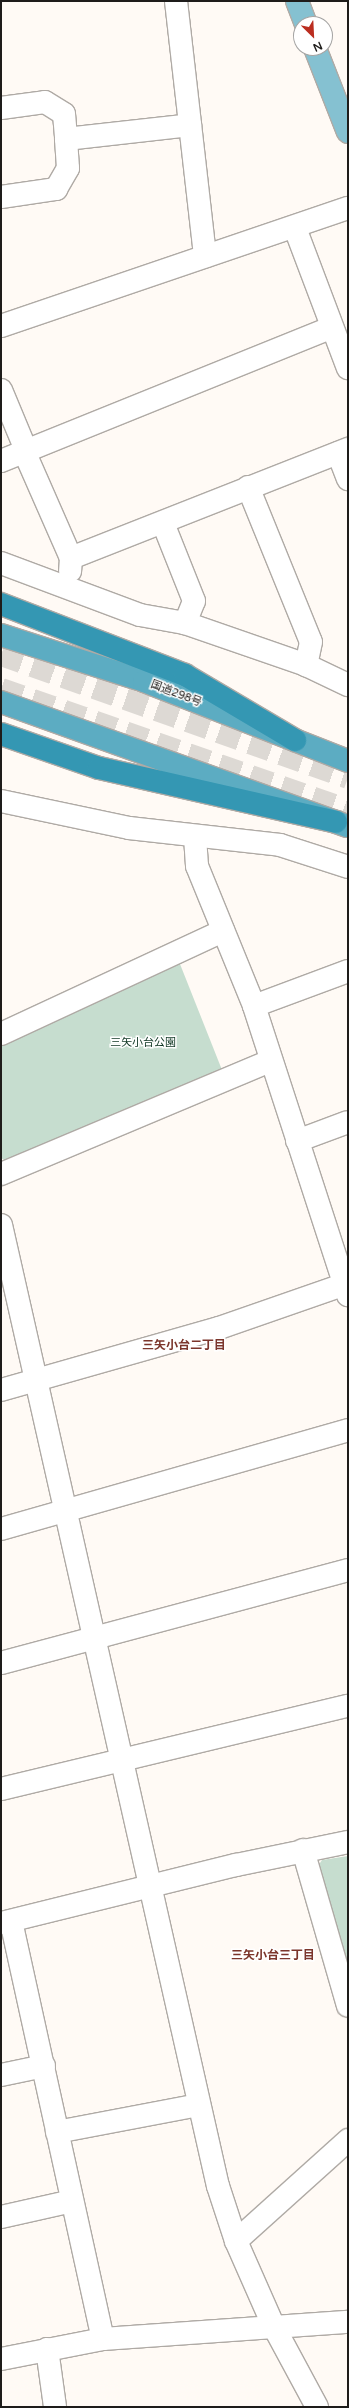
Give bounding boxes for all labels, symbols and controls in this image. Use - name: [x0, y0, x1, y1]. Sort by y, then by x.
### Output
- north arrow: [293, 16, 333, 56]
- text: N: [311, 39, 324, 54]
- street label: 国道298号: [149, 678, 203, 710]
- park label: 三矢小台公園: [110, 1036, 176, 1050]
- district label: 三矢小台二丁目: [142, 1339, 226, 1353]
- district label: 三矢小台三丁目: [231, 1949, 315, 1963]

